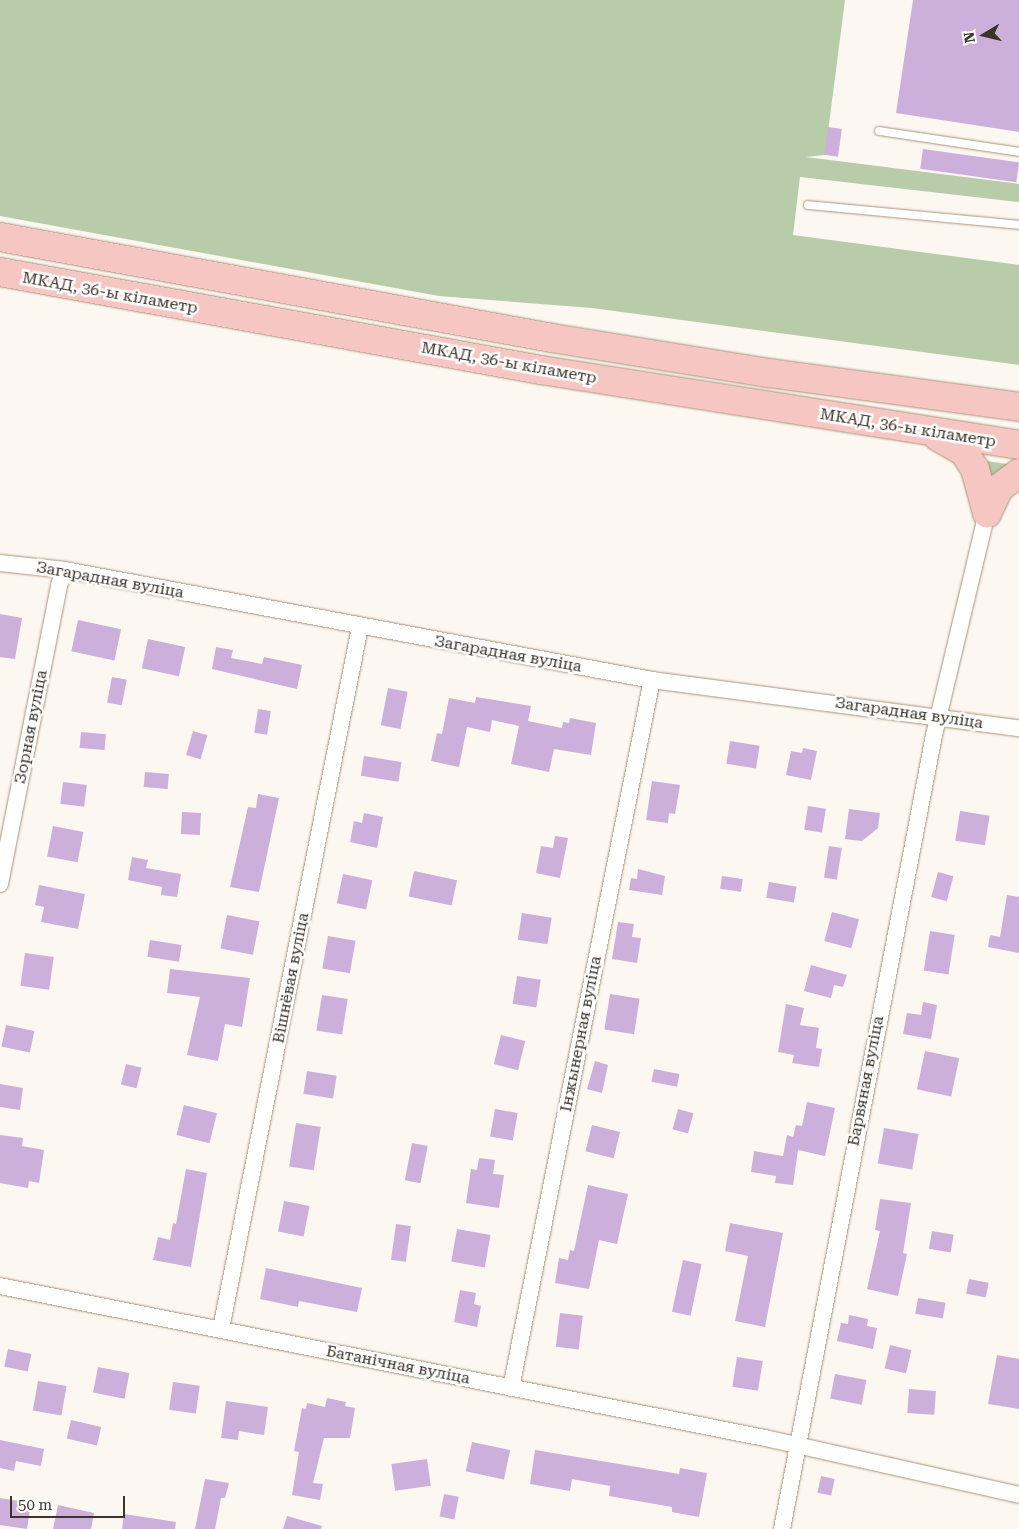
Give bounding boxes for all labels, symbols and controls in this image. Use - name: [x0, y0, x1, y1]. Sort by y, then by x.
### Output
- north arrow: [959, 10, 1009, 60]
- text: N: [960, 31, 978, 44]
- street label: МКАД, 36-ы кіламетр: [21, 268, 199, 318]
- street label: МКАД, 36-ы кіламетр: [420, 338, 598, 388]
- street label: МКАД, 36-ы кіламетр: [819, 405, 997, 451]
- street label: Загарадная вуліца: [35, 558, 185, 602]
- street label: Загарадная вуліца: [433, 632, 583, 676]
- street label: Зорная вуліца: [11, 668, 51, 786]
- street label: Загарадная вуліца: [834, 693, 984, 733]
- street label: Вішнёвая вуліца: [269, 911, 313, 1045]
- street label: Інжынерная вуліца: [556, 954, 606, 1114]
- street label: Барвяная вуліца: [844, 1014, 888, 1148]
- street label: Батанічная вуліца: [324, 1342, 472, 1388]
- scale bar: [12, 1486, 128, 1518]
- text: 50 m: [18, 1496, 52, 1514]

